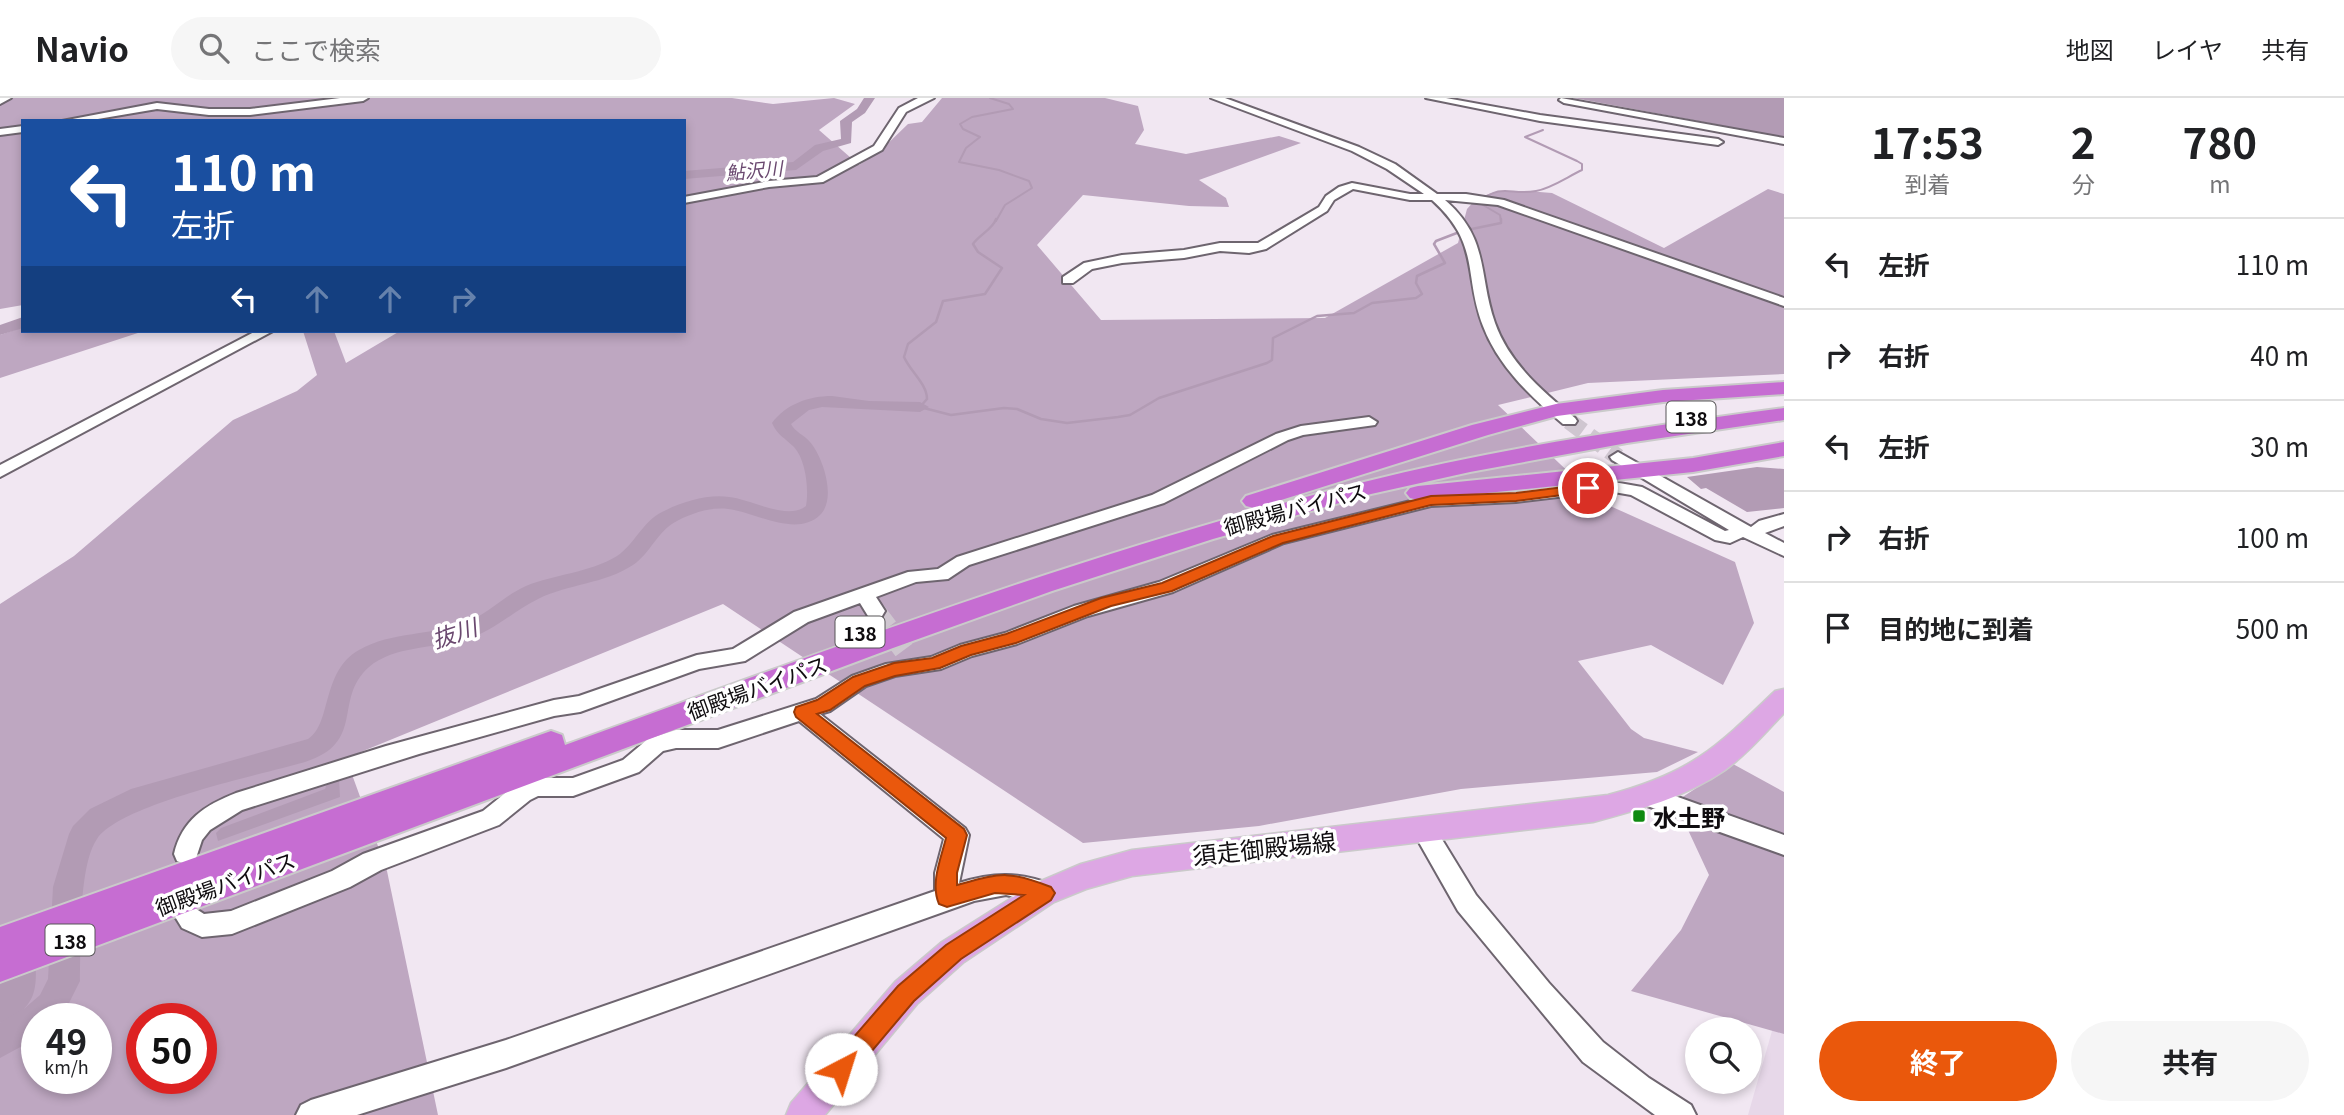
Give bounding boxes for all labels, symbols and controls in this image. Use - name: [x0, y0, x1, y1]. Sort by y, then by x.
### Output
- search box: [171, 17, 661, 80]
- text: Navio: [35, 24, 129, 72]
- icon: search: [195, 29, 233, 67]
- text: ここで検索: [251, 30, 381, 67]
- text: 地図: [2066, 31, 2114, 66]
- text: レイヤ: [2152, 31, 2223, 66]
- text: 共有: [2261, 31, 2309, 66]
- text: 17:53: [1871, 110, 1984, 171]
- text: 2: [2071, 110, 2096, 171]
- text: 780: [2183, 110, 2257, 171]
- text: 110 m: [171, 134, 316, 205]
- icon: left: [56, 147, 147, 238]
- water label: 鮎沢川: [724, 153, 786, 185]
- text: 到着: [1904, 166, 1950, 200]
- text: 分: [2072, 166, 2095, 200]
- text: m: [2209, 166, 2230, 200]
- text: 左折: [171, 200, 235, 246]
- icon: left: [1819, 245, 1857, 283]
- text: 左折: [1878, 245, 1930, 282]
- text: 110 m: [2236, 245, 2309, 282]
- icon: left: [225, 280, 263, 318]
- icon: ahead: [298, 280, 336, 318]
- icon: ahead: [371, 280, 409, 318]
- icon: right: [444, 280, 482, 318]
- icon: right: [1819, 336, 1857, 374]
- text: 右折: [1878, 336, 1930, 373]
- text: 40 m: [2250, 336, 2309, 373]
- road number: 138: [1666, 402, 1716, 432]
- icon: left: [1819, 427, 1857, 465]
- text: 左折: [1878, 427, 1930, 464]
- text: 30 m: [2250, 427, 2309, 464]
- pin: [1558, 458, 1618, 518]
- icon: arrive: [1569, 469, 1607, 507]
- street label: 御殿場バイパス: [1220, 475, 1370, 541]
- icon: right: [1819, 518, 1857, 556]
- text: 右折: [1878, 518, 1930, 555]
- text: 100 m: [2236, 518, 2309, 555]
- water label: 抜川: [427, 608, 484, 655]
- icon: arrive: [1819, 609, 1857, 647]
- text: 目的地に到着: [1878, 609, 2034, 646]
- text: 500 m: [2236, 609, 2309, 646]
- road number: 138: [836, 617, 884, 648]
- street label: 御殿場バイパス: [683, 648, 831, 726]
- place label: 水土野: [1653, 799, 1725, 834]
- marker: 水土野: [1631, 808, 1647, 824]
- street label: 須走御殿場線: [1191, 822, 1337, 872]
- street label: 御殿場バイパス: [151, 844, 299, 922]
- road number: 138: [46, 925, 94, 956]
- speed limit sign: 50: [126, 1003, 217, 1094]
- text: 49: [46, 1014, 87, 1065]
- map controls: [1685, 1017, 1762, 1094]
- button: search: [1685, 1017, 1762, 1094]
- button: 終了: [1819, 1021, 2057, 1101]
- button: 共有: [2071, 1021, 2309, 1101]
- position arrow: [804, 1032, 878, 1106]
- text: km/h: [44, 1053, 89, 1079]

